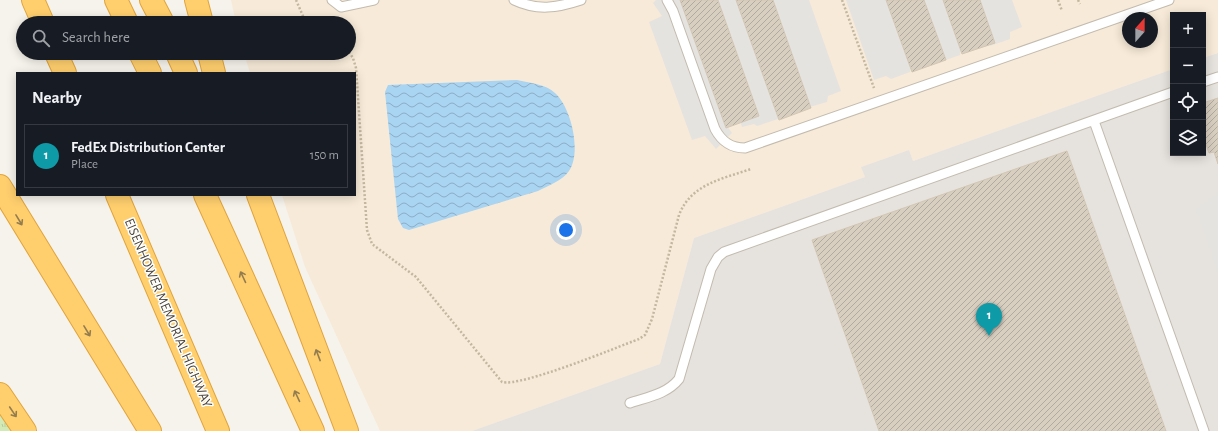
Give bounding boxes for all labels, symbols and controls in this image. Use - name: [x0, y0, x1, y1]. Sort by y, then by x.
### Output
- north arrow: [1122, 12, 1158, 48]
- map controls: [1170, 12, 1206, 156]
- button: +: [1170, 12, 1206, 48]
- search box: [16, 16, 356, 60]
- icon: search: [30, 27, 52, 49]
- text: Search here: [62, 30, 130, 45]
- button: −: [1170, 48, 1206, 84]
- button: locate: [1170, 84, 1206, 120]
- text: Nearby: [32, 89, 82, 106]
- button: layers: [1170, 120, 1206, 156]
- text: FedEx Distribution Center: [71, 140, 225, 155]
- text: 1: [44, 149, 48, 162]
- text: 150 m: [310, 149, 339, 162]
- text: Place: [71, 158, 98, 171]
- one-way arrow: [16, 214, 24, 226]
- street label: EISENHOWER MEMORIAL HIGHWAY: [122, 216, 215, 410]
- your location: [556, 220, 576, 240]
- one-way arrow: [239, 272, 246, 284]
- pin: 1: [976, 303, 1002, 336]
- one-way arrow: [84, 325, 92, 337]
- one-way arrow: [313, 350, 321, 362]
- one-way arrow: [293, 390, 300, 402]
- one-way arrow: [8, 407, 17, 418]

